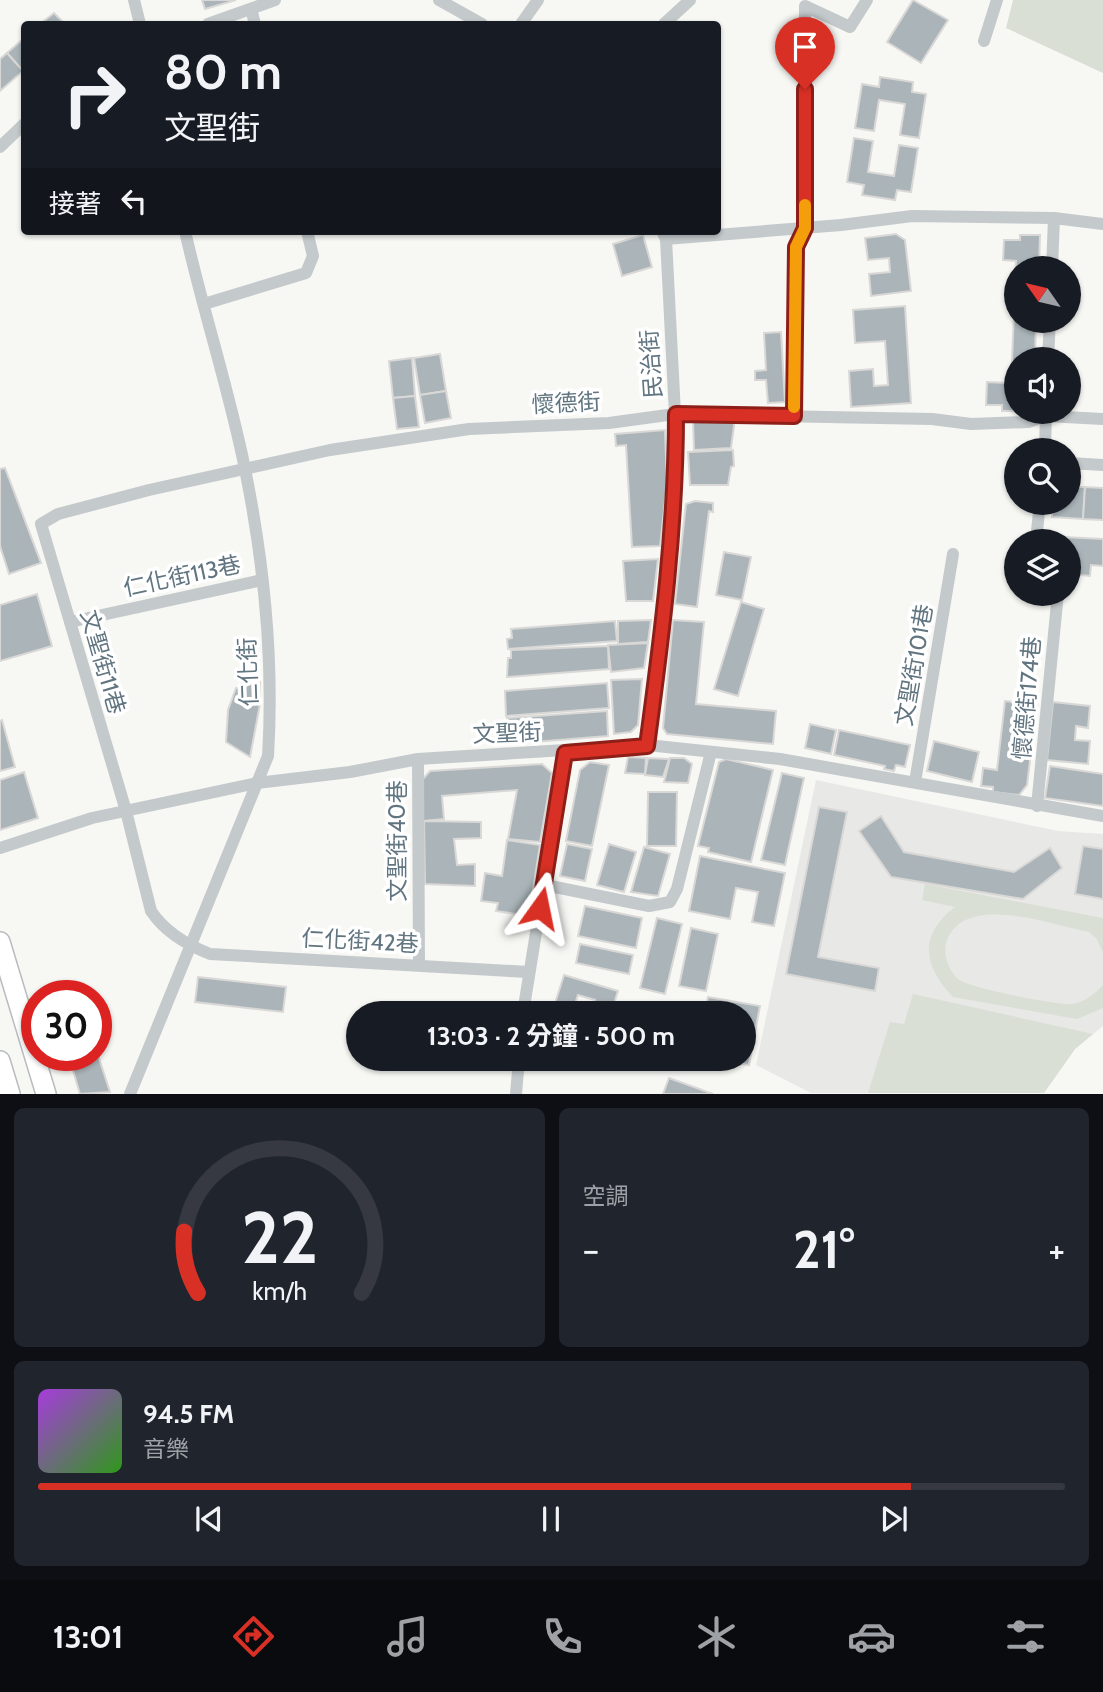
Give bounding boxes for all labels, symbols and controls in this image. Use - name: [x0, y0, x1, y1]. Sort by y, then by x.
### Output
- pin: [775, 17, 835, 89]
- icon: arrive: [786, 28, 824, 66]
- text: 80 m: [164, 42, 282, 101]
- icon: right: [49, 49, 140, 140]
- text: 文聖街: [164, 108, 260, 147]
- icon: left: [115, 182, 153, 220]
- text: 接著: [49, 188, 101, 220]
- north arrow: [1004, 256, 1082, 332]
- map controls: [1004, 256, 1081, 606]
- street label: 民治街: [635, 329, 667, 399]
- button: sound: [1004, 347, 1081, 424]
- street label: 懷德街: [531, 387, 601, 419]
- button: search: [1004, 438, 1081, 515]
- button: layers: [1004, 529, 1081, 606]
- street label: 仁化街113巷: [121, 550, 243, 602]
- street label: 文聖街101巷: [890, 602, 938, 728]
- street label: 文聖街11巷: [75, 607, 131, 717]
- street label: 懷德街174巷: [1008, 635, 1046, 761]
- street label: 仁化街: [233, 637, 263, 707]
- street label: 文聖街: [472, 718, 542, 748]
- street label: 文聖街40巷: [383, 780, 411, 902]
- position arrow: [503, 871, 577, 945]
- street label: 仁化街42巷: [301, 924, 419, 958]
- speed limit sign: 30: [21, 980, 112, 1071]
- text: 13:03 · 2 分鐘 · 500 m: [427, 1020, 675, 1052]
- text: 空調: [583, 1182, 629, 1210]
- text: 22: [241, 1194, 318, 1282]
- text: 21°: [793, 1218, 855, 1281]
- text: −: [583, 1226, 599, 1273]
- text: +: [1048, 1226, 1065, 1273]
- text: km/h: [252, 1276, 307, 1306]
- text: 94.5 FM: [143, 1398, 234, 1430]
- text: 音樂: [143, 1435, 189, 1463]
- icon: previous: [190, 1500, 228, 1538]
- icon: pause: [532, 1500, 570, 1538]
- icon: next: [875, 1500, 913, 1538]
- icon: directions: [229, 1612, 278, 1661]
- icon: music: [383, 1612, 432, 1661]
- icon: phone: [538, 1612, 587, 1661]
- icon: climate: [692, 1612, 741, 1661]
- icon: car: [847, 1612, 896, 1661]
- icon: filters: [1001, 1612, 1050, 1661]
- text: 13:01: [53, 1617, 123, 1656]

